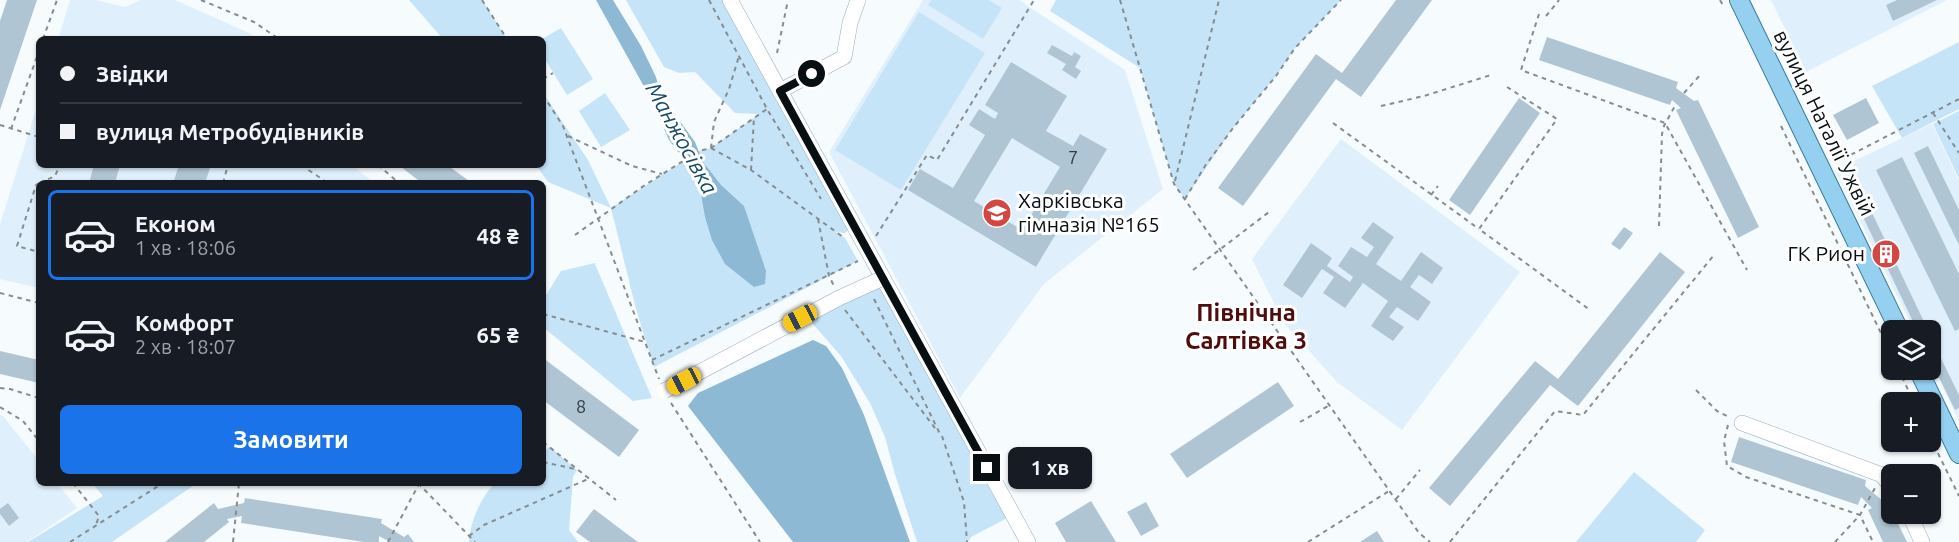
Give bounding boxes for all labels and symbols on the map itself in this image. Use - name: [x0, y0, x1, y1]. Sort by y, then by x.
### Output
- street label: вулиця Наталії Ужвій: [1769, 26, 1880, 219]
- route start: [798, 60, 825, 87]
- water label: Манжосівка: [642, 78, 723, 198]
- house number: 7: [1068, 147, 1078, 167]
- place label: Харківська гімназія №165: [1018, 188, 1160, 236]
- school or university icon: Харківська гімназія №165: [981, 197, 1013, 229]
- building icon: ГК Рион: [1870, 238, 1902, 270]
- place label: ГК Рион: [1787, 241, 1865, 265]
- district label: Північна Салтівка 3: [1185, 299, 1307, 354]
- car: [780, 302, 820, 334]
- car: [664, 365, 704, 397]
- house number: 8: [576, 396, 586, 416]
- callout: 1 хв: [1008, 447, 1092, 489]
- route end: [973, 454, 1000, 481]

